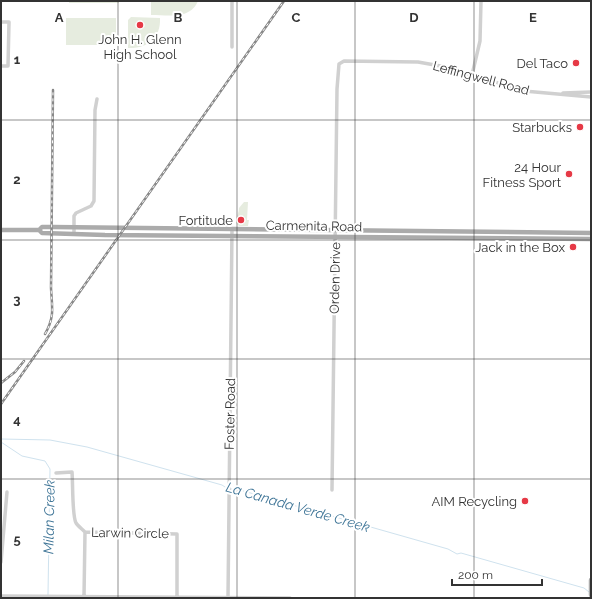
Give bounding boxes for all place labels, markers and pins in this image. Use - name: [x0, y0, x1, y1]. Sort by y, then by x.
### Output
- marker: John H. Glenn High School: [135, 20, 145, 30]
- place label: John H. Glenn High School: [98, 32, 182, 62]
- place label: Del Taco: [517, 56, 568, 71]
- marker: Del Taco: [571, 58, 581, 68]
- place label: Starbucks: [512, 120, 572, 135]
- marker: Starbucks: [575, 122, 585, 132]
- place label: 24 Hour Fitness Sport: [483, 160, 562, 190]
- marker: 24 Hour Fitness Sport: [564, 169, 574, 179]
- place label: Fortitude: [178, 213, 233, 228]
- marker: Fortitude: [236, 215, 246, 225]
- place label: Jack in the Box: [475, 240, 565, 255]
- marker: Jack in the Box: [568, 242, 578, 252]
- place label: AIM Recycling: [431, 494, 517, 509]
- marker: AIM Recycling: [520, 496, 530, 506]

